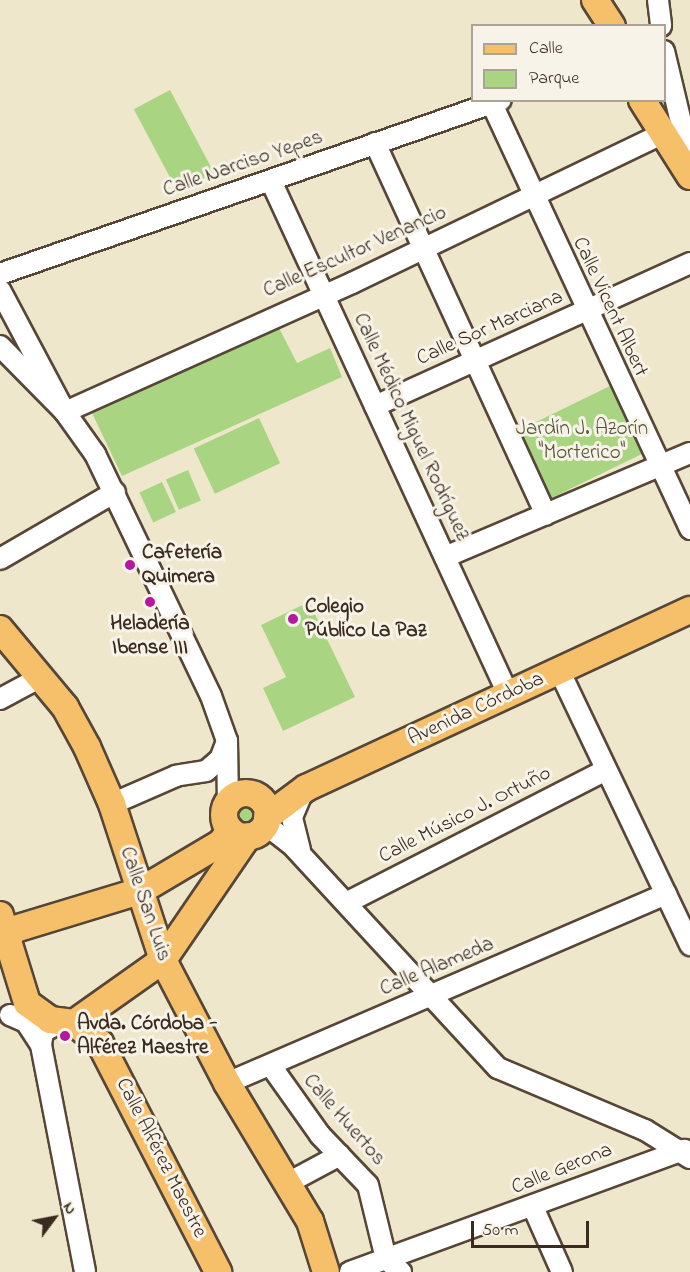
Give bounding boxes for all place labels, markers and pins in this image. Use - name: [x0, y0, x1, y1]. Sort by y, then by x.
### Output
- place label: Cafetería Quimera: [142, 540, 222, 590]
- marker: Cafetería Quimera: [123, 558, 137, 572]
- place label: Colegio Público La Paz: [305, 594, 427, 644]
- marker: Heladería Ibense III: [143, 595, 157, 609]
- place label: Heladería Ibense III: [110, 611, 190, 661]
- marker: Colegio Público La Paz: [286, 612, 300, 626]
- place label: Avda. Córdoba - Alférez Maestre: [77, 1011, 217, 1061]
- marker: Avda. Córdoba - Alférez Maestre: [58, 1029, 72, 1043]

